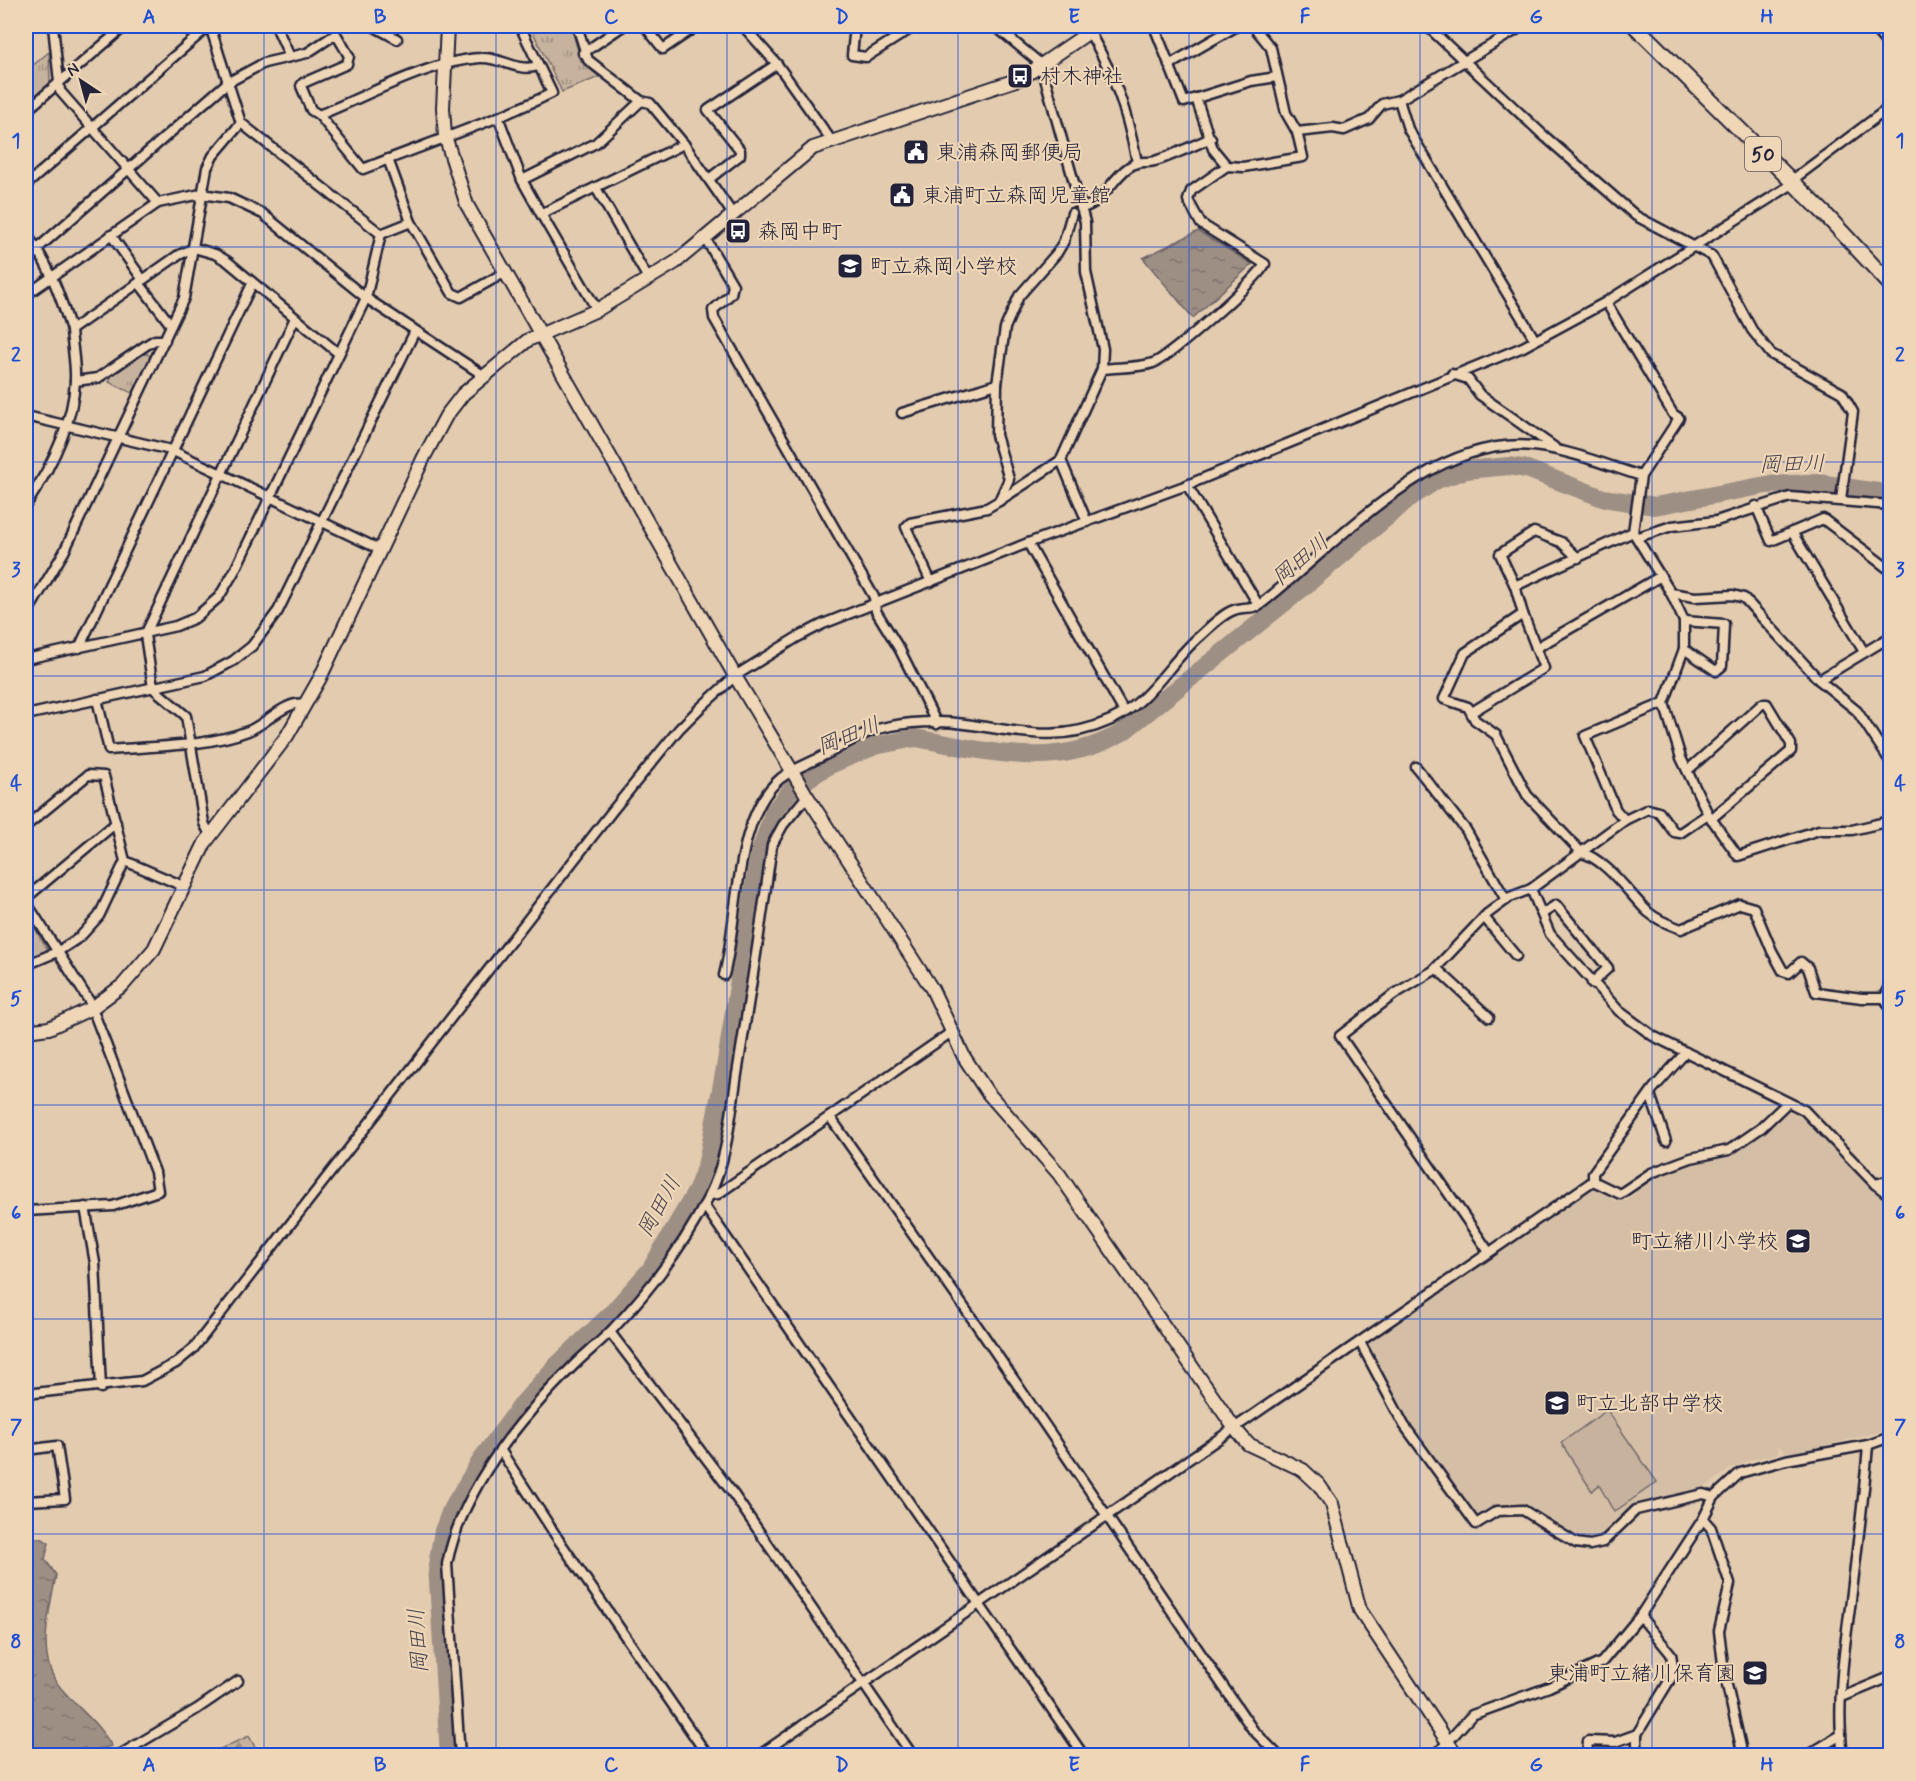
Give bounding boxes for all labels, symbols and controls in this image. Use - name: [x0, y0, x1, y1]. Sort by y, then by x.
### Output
- text: A: [142, 4, 156, 31]
- text: B: [374, 4, 387, 31]
- text: C: [604, 4, 619, 31]
- text: D: [835, 4, 849, 31]
- text: E: [1068, 4, 1080, 31]
- text: F: [1300, 4, 1311, 31]
- text: G: [1529, 4, 1543, 31]
- text: H: [1760, 4, 1774, 31]
- north arrow: [51, 51, 111, 111]
- text: N: [63, 58, 84, 82]
- bus stop icon: 村木神社: [1005, 61, 1035, 91]
- place label: 村木神社: [1040, 63, 1124, 91]
- text: 1: [12, 128, 20, 155]
- text: 1: [1896, 128, 1904, 155]
- public building icon: 東浦森岡郵便局: [901, 137, 931, 167]
- road number: 50: [1745, 137, 1781, 171]
- place label: 東浦森岡郵便局: [936, 139, 1083, 167]
- public building icon: 東浦町立森岡児童館: [887, 180, 917, 210]
- place label: 東浦町立森岡児童館: [922, 182, 1111, 210]
- bus stop icon: 森岡中町: [723, 216, 753, 246]
- place label: 森岡中町: [758, 218, 842, 246]
- school or university icon: 町立森岡小学校: [835, 251, 865, 281]
- place label: 町立森岡小学校: [870, 253, 1017, 281]
- text: 2: [11, 342, 21, 369]
- text: 2: [1895, 342, 1905, 369]
- water label: 岡田川: [1759, 450, 1825, 480]
- water label: 岡田川: [1267, 529, 1336, 592]
- text: 3: [11, 557, 21, 584]
- text: 3: [1895, 557, 1905, 584]
- water label: 岡田川: [813, 712, 885, 762]
- text: 4: [10, 771, 22, 798]
- text: 4: [1894, 771, 1906, 798]
- text: 5: [10, 986, 22, 1013]
- text: 5: [1894, 986, 1906, 1013]
- water label: 岡田川: [632, 1171, 688, 1243]
- text: 6: [11, 1200, 21, 1227]
- text: 6: [1895, 1200, 1905, 1227]
- school or university icon: 町立緒川小学校: [1783, 1226, 1813, 1256]
- place label: 町立緒川小学校: [1631, 1228, 1778, 1256]
- school or university icon: 町立北部中学校: [1542, 1388, 1572, 1418]
- place label: 町立北部中学校: [1576, 1390, 1723, 1418]
- text: 7: [10, 1414, 22, 1441]
- text: 7: [1894, 1414, 1906, 1441]
- water label: 岡田川: [403, 1607, 435, 1675]
- text: 8: [10, 1629, 22, 1656]
- text: 8: [1894, 1629, 1906, 1656]
- school or university icon: 東浦町立緒川保育園: [1740, 1658, 1770, 1688]
- place label: 東浦町立緒川保育園: [1547, 1660, 1736, 1688]
- text: A: [142, 1752, 156, 1779]
- text: B: [374, 1752, 387, 1779]
- text: C: [604, 1752, 619, 1779]
- text: D: [835, 1752, 849, 1779]
- text: E: [1068, 1752, 1080, 1779]
- text: F: [1300, 1752, 1311, 1779]
- text: G: [1529, 1752, 1543, 1779]
- text: H: [1760, 1752, 1774, 1779]

